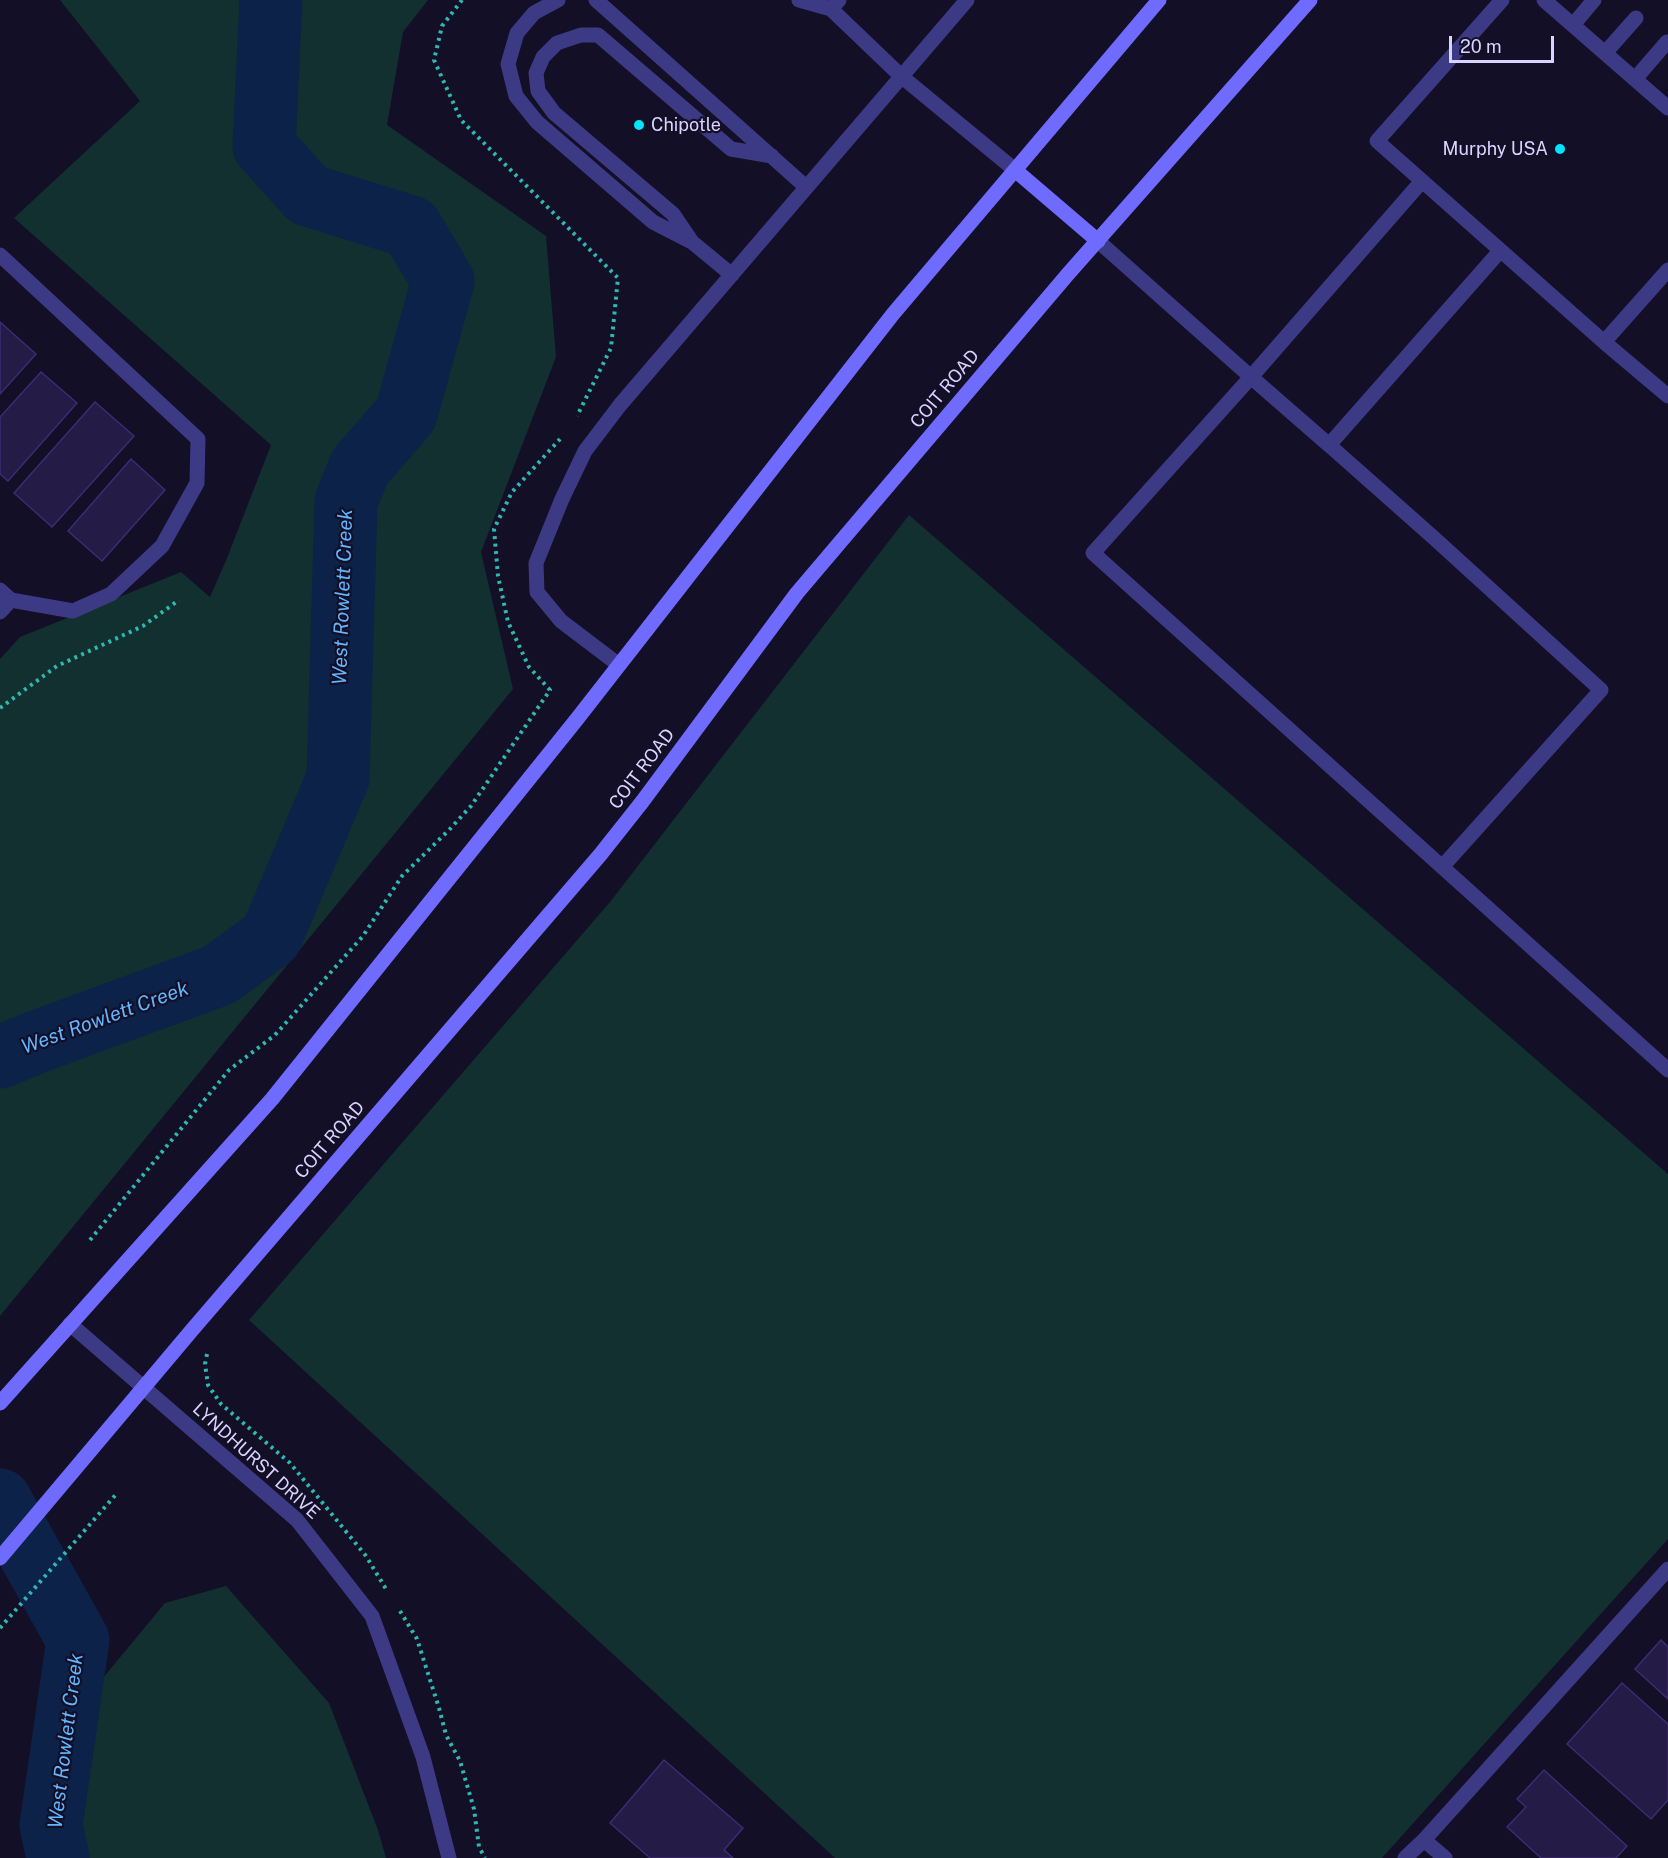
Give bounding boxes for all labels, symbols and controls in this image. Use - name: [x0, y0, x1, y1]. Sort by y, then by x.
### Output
- scale bar: [1452, 24, 1557, 62]
- text: 20 m: [1460, 36, 1502, 57]
- place label: Chipotle: [651, 114, 721, 136]
- marker: Chipotle: [632, 118, 646, 132]
- place label: Murphy USA: [1443, 138, 1548, 160]
- marker: Murphy USA: [1553, 142, 1567, 156]
- street label: COIT ROAD: [906, 345, 984, 433]
- water label: West Rowlett Creek: [328, 508, 358, 686]
- street label: COIT ROAD: [605, 724, 679, 814]
- water label: West Rowlett Creek: [18, 977, 192, 1059]
- street label: COIT ROAD: [290, 1097, 370, 1183]
- street label: LYNDHURST DRIVE: [188, 1398, 324, 1524]
- water label: West Rowlett Creek: [43, 1652, 89, 1830]

